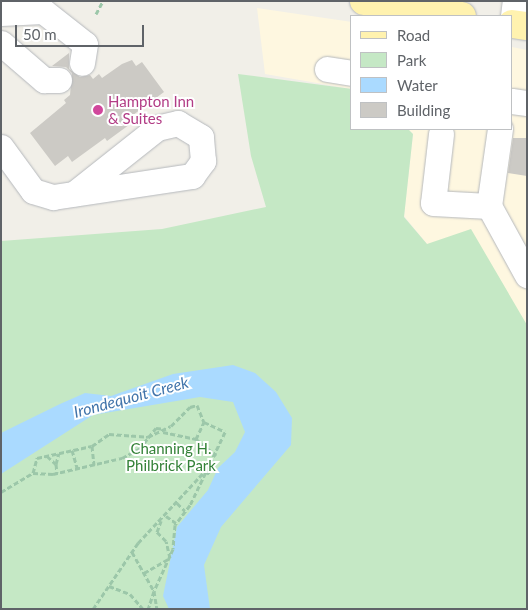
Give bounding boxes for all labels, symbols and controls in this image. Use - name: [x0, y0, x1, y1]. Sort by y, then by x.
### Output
- scale bar: [18, 15, 146, 47]
- legend: [350, 15, 513, 130]
- text: 50 m: [23, 25, 57, 43]
- text: Road: [397, 26, 430, 44]
- text: Park: [397, 51, 426, 69]
- text: Water: [397, 76, 438, 94]
- place label: Hampton Inn & Suites: [108, 92, 194, 127]
- text: Building: [397, 101, 450, 119]
- marker: Hampton Inn & Suites: [92, 104, 104, 116]
- water label: Irondequoit Creek: [71, 372, 191, 422]
- park label: Channing H. Philbrick Park: [126, 439, 216, 474]

